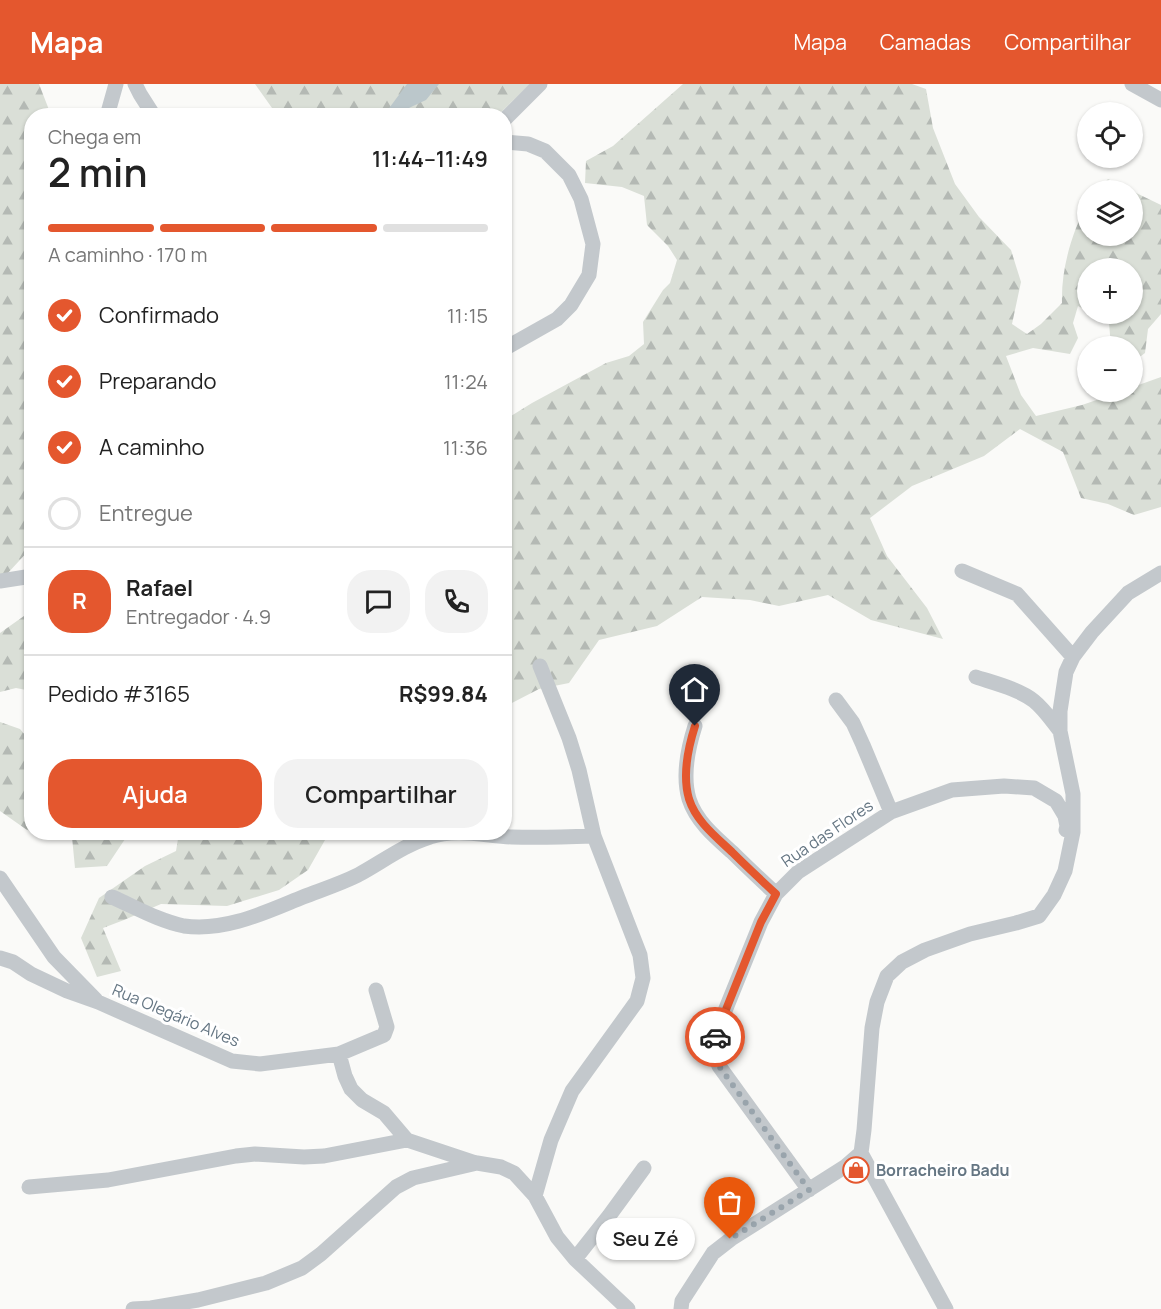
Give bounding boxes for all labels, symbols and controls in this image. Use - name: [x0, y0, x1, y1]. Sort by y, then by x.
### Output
- text: Mapa: [30, 23, 103, 61]
- text: Mapa: [793, 28, 847, 56]
- text: Camadas: [880, 28, 971, 56]
- text: Compartilhar: [1004, 28, 1131, 56]
- map controls: [1077, 102, 1143, 402]
- button: locate: [1077, 102, 1143, 168]
- text: Chega em: [48, 123, 141, 150]
- text: 11:44–11:49: [372, 144, 488, 174]
- text: 2 min: [48, 145, 147, 199]
- button: layers: [1077, 180, 1143, 246]
- text: A caminho · 170 m: [48, 241, 208, 268]
- button: +: [1077, 258, 1143, 324]
- icon: check: [48, 299, 81, 332]
- text: Confirmado: [99, 300, 219, 330]
- text: 11:15: [447, 302, 488, 329]
- button: −: [1077, 336, 1143, 402]
- icon: check: [48, 365, 81, 398]
- text: Preparando: [99, 366, 217, 396]
- text: 11:24: [444, 368, 488, 395]
- icon: check: [48, 431, 81, 464]
- text: A caminho: [99, 432, 205, 462]
- text: 11:36: [443, 434, 488, 461]
- text: Entregue: [99, 498, 193, 528]
- button: chat: [347, 570, 410, 633]
- button: phone: [425, 570, 488, 633]
- text: Rafael: [126, 573, 193, 603]
- text: R: [72, 586, 87, 616]
- text: Entregador · 4.9: [126, 603, 271, 630]
- pin: [669, 664, 720, 726]
- icon: home: [678, 673, 711, 706]
- text: Pedido #3165: [48, 679, 190, 709]
- text: R$99.84: [399, 679, 488, 709]
- button: Ajuda: [48, 759, 262, 828]
- button: Compartilhar: [274, 759, 488, 828]
- street label: Rua das Flores: [777, 794, 877, 872]
- street label: Rua Olegário Alves: [109, 978, 243, 1052]
- courier: [685, 1007, 745, 1067]
- icon: car: [699, 1021, 732, 1054]
- shop icon: Borracheiro Badu: [841, 1155, 871, 1185]
- place label: Borracheiro Badu: [876, 1159, 1010, 1181]
- pin: [704, 1177, 755, 1239]
- icon: bag: [713, 1186, 746, 1219]
- callout: Seu Zé: [595, 1218, 694, 1260]
- text: Seu Zé: [613, 1225, 678, 1252]

